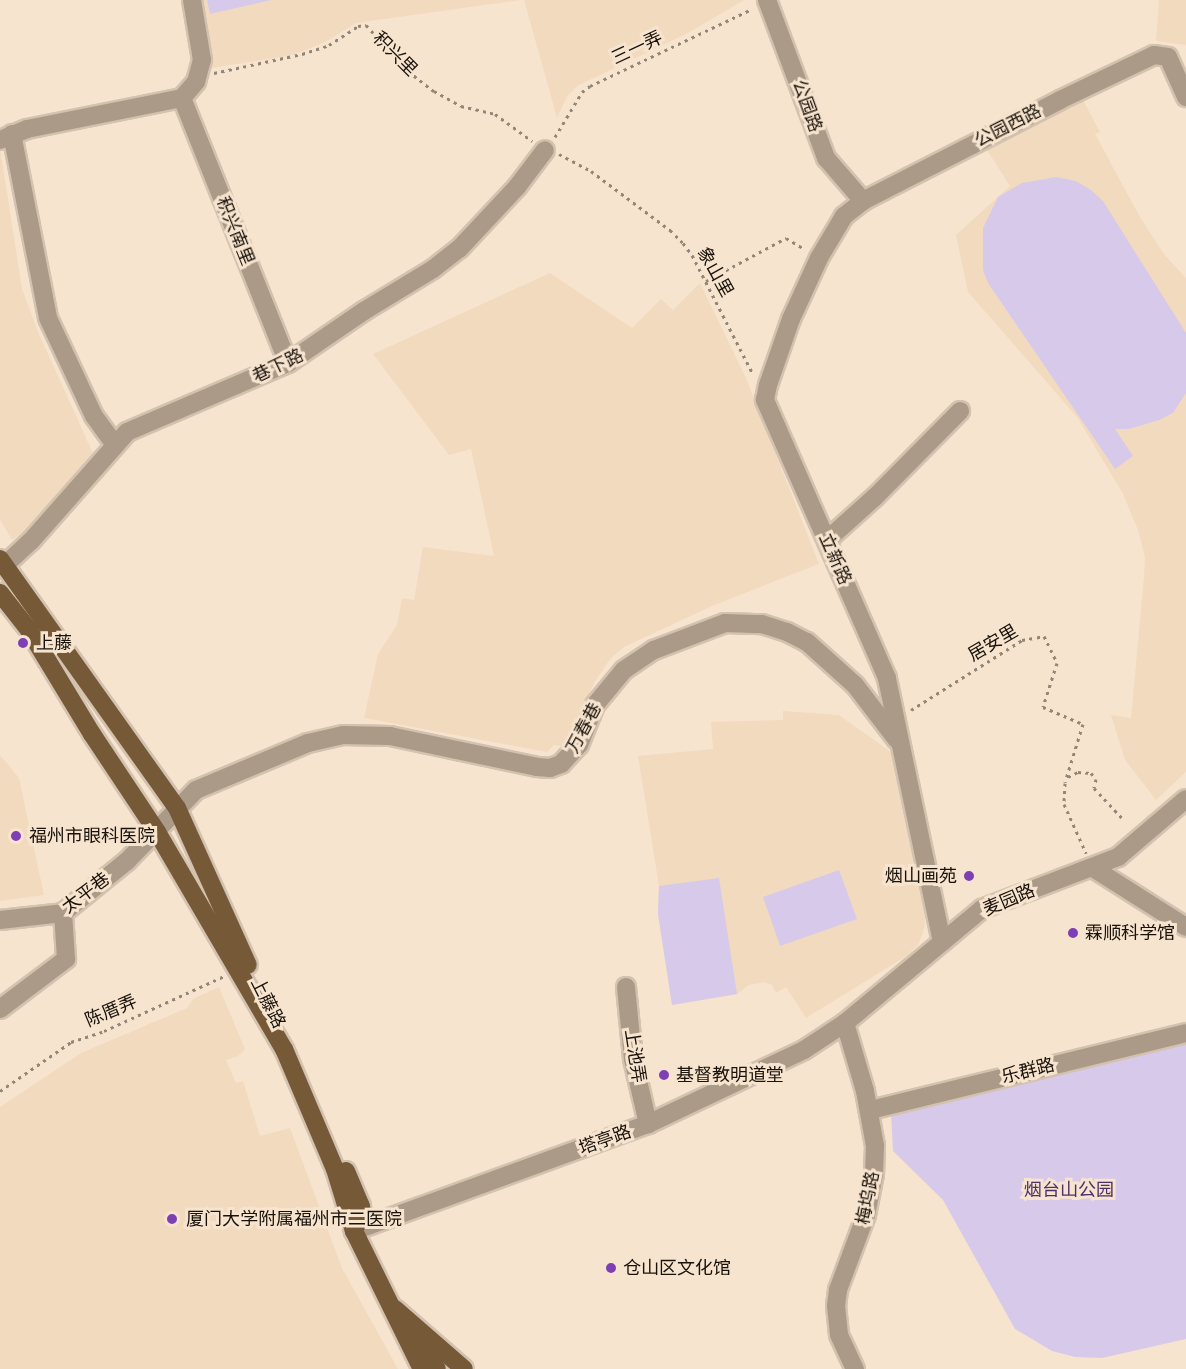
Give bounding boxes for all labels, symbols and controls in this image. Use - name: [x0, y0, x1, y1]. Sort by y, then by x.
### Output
- street label: 积兴里: [368, 27, 422, 81]
- street label: 三一弄: [608, 27, 666, 69]
- street label: 公园路: [788, 77, 826, 135]
- street label: 公园西路: [971, 100, 1045, 152]
- street label: 积兴南里: [212, 194, 258, 268]
- street label: 象山里: [692, 243, 738, 301]
- street label: 巷下路: [249, 344, 307, 388]
- street label: 立新路: [814, 530, 856, 588]
- street label: 居安里: [964, 620, 1022, 666]
- place label: 上藤: [36, 632, 72, 654]
- marker: 上藤: [14, 634, 32, 652]
- street label: 万春巷: [562, 699, 606, 757]
- place label: 福州市眼科医院: [29, 825, 155, 847]
- marker: 福州市眼科医院: [7, 827, 25, 845]
- place label: 烟山画苑: [885, 865, 957, 887]
- street label: 太平巷: [58, 868, 114, 918]
- marker: 烟山画苑: [962, 869, 976, 883]
- street label: 麦园路: [980, 880, 1038, 920]
- place label: 霖顺科学馆: [1085, 922, 1175, 944]
- marker: 霖顺科学馆: [1066, 926, 1080, 940]
- street label: 上藤路: [246, 974, 290, 1032]
- street label: 陈厝弄: [82, 991, 140, 1031]
- street label: 上池弄: [620, 1028, 650, 1084]
- street label: 乐群路: [999, 1054, 1057, 1088]
- place label: 基督教明道堂: [676, 1064, 784, 1086]
- marker: 基督教明道堂: [657, 1068, 671, 1082]
- street label: 塔亭路: [576, 1121, 634, 1159]
- street label: 梅坞路: [852, 1169, 884, 1227]
- park label: 烟台山公园: [1024, 1179, 1114, 1201]
- place label: 厦门大学附属福州市二医院: [186, 1208, 402, 1230]
- marker: 厦门大学附属福州市二医院: [163, 1210, 181, 1228]
- place label: 仓山区文化馆: [623, 1257, 731, 1279]
- marker: 仓山区文化馆: [604, 1261, 618, 1275]

